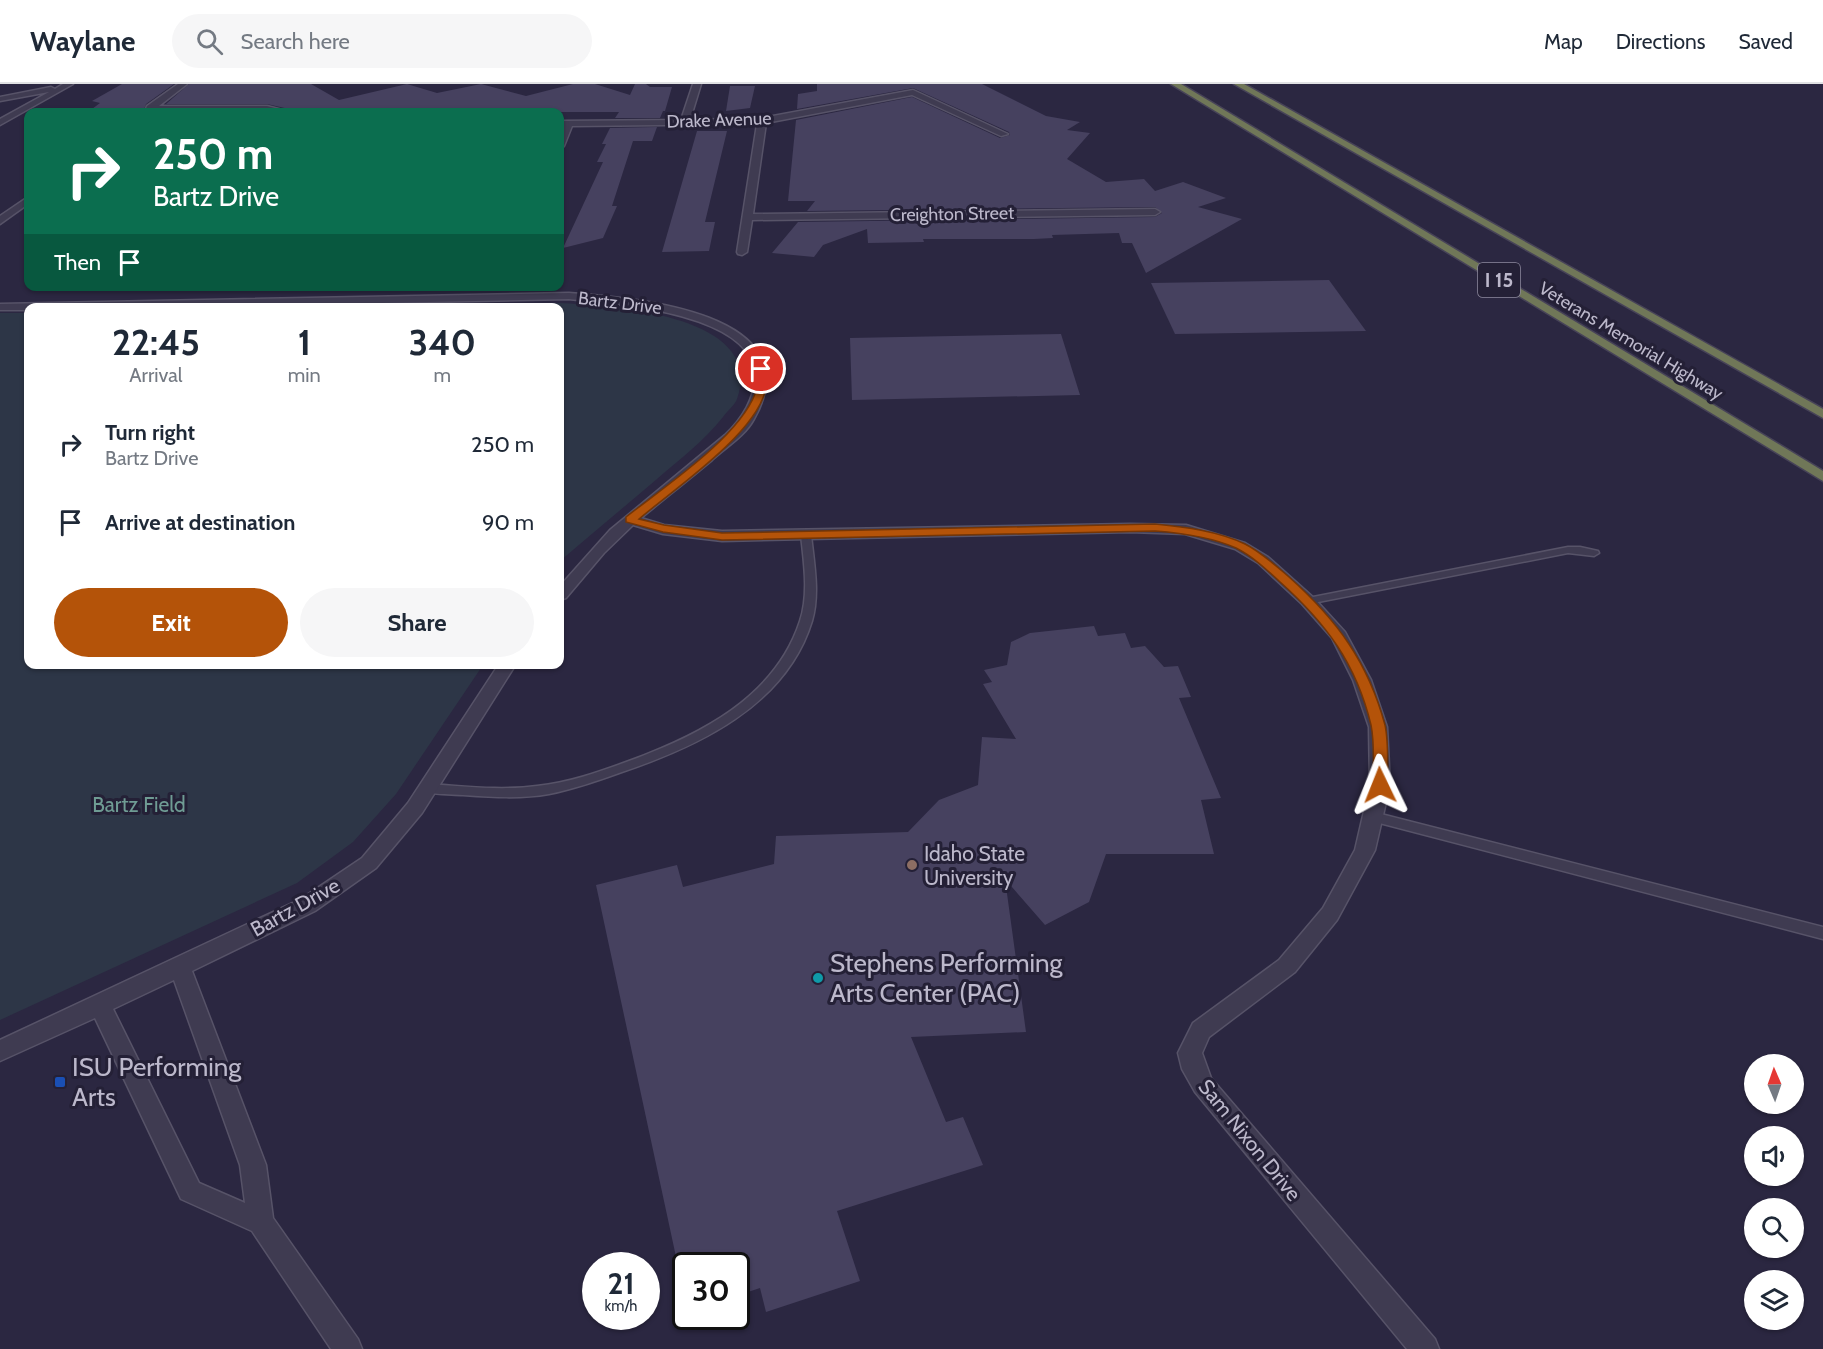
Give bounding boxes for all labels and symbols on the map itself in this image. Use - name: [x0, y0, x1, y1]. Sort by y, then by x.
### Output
- street label: Drake Avenue: [666, 107, 772, 133]
- street label: Creighton Street: [890, 202, 1014, 226]
- road number: I 15: [1478, 263, 1520, 297]
- street label: Veterans Memorial Highway: [1535, 277, 1727, 405]
- street label: Bartz Drive: [577, 287, 663, 319]
- pin: [735, 343, 786, 394]
- position arrow: [1348, 753, 1412, 817]
- park label: Bartz Field: [92, 792, 186, 817]
- place label: Idaho State University: [924, 841, 1025, 890]
- marker: Idaho State University: [905, 858, 919, 872]
- street label: Bartz Drive: [246, 872, 344, 942]
- place label: Stephens Performing Arts Center (PAC): [830, 947, 1064, 1009]
- marker: Stephens Performing Arts Center (PAC): [811, 971, 825, 985]
- place label: ISU Performing Arts: [72, 1051, 242, 1113]
- north arrow: [1744, 1054, 1804, 1114]
- street label: Sam Nixon Drive: [1193, 1074, 1307, 1206]
- marker: ISU Performing Arts: [53, 1075, 67, 1089]
- speed limit sign: 30: [672, 1252, 750, 1330]

